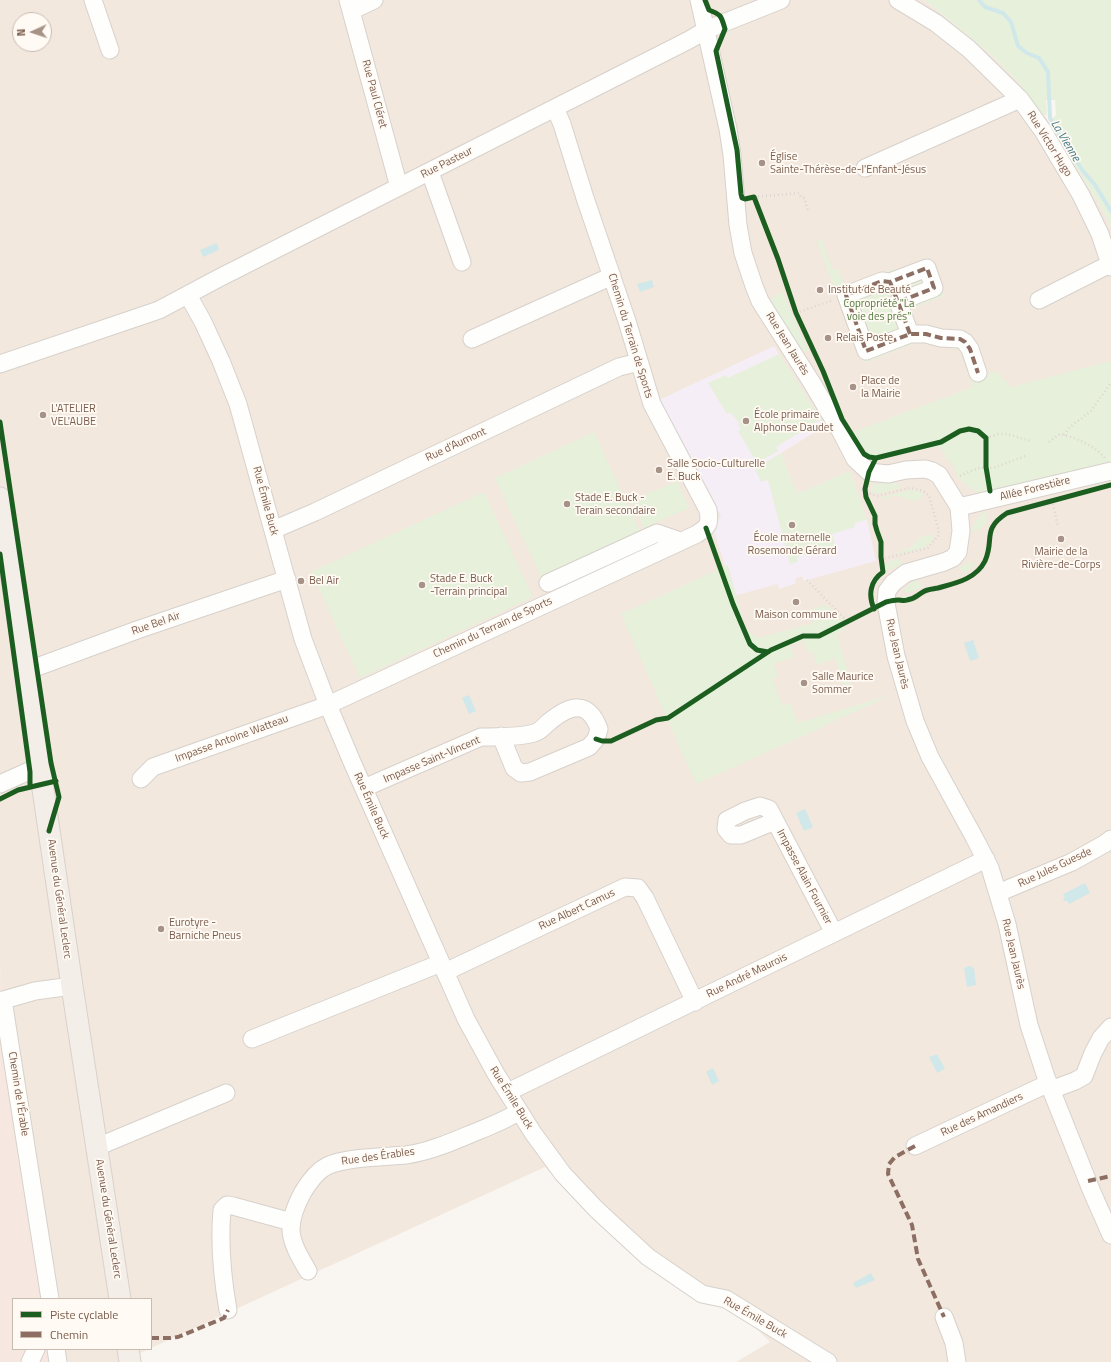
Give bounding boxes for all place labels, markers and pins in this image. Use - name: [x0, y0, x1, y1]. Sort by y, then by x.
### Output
- place label: Église Sainte-Thérèse-de-l'Enfant-Jésus: [770, 150, 926, 176]
- marker: Église Sainte-Thérèse-de-l'Enfant-Jésus: [757, 158, 767, 168]
- place label: Institut de Beauté: [828, 283, 911, 297]
- marker: Institut de Beauté: [815, 285, 825, 295]
- place label: Relais Poste: [836, 331, 893, 345]
- marker: Relais Poste: [823, 333, 833, 343]
- place label: Place de la Mairie: [861, 374, 900, 400]
- marker: Place de la Mairie: [848, 382, 858, 392]
- place label: L'ATELIER VEL'AUBE: [51, 402, 96, 428]
- place label: École primaire Alphonse Daudet: [754, 408, 833, 434]
- marker: L'ATELIER VEL'AUBE: [38, 410, 48, 420]
- marker: École primaire Alphonse Daudet: [741, 416, 751, 426]
- place label: Salle Socio-Culturelle E. Buck: [667, 457, 765, 483]
- marker: Salle Socio-Culturelle E. Buck: [654, 465, 664, 475]
- place label: Stade E. Buck - Terain secondaire: [575, 491, 655, 517]
- marker: Stade E. Buck - Terain secondaire: [562, 499, 572, 509]
- marker: École maternelle Rosemonde Gérard: [787, 520, 797, 530]
- place label: École maternelle Rosemonde Gérard: [748, 531, 836, 557]
- marker: Mairie de la Rivière-de-Corps: [1056, 534, 1066, 544]
- place label: Mairie de la Rivière-de-Corps: [1021, 545, 1101, 571]
- place label: Stade E. Buck -Terrain principal: [430, 572, 507, 598]
- place label: Bel Air: [309, 574, 339, 588]
- marker: Bel Air: [296, 576, 306, 586]
- marker: Stade E. Buck -Terrain principal: [417, 580, 427, 590]
- marker: Maison commune: [791, 597, 801, 607]
- place label: Maison commune: [755, 608, 837, 622]
- place label: Salle Maurice Sommer: [812, 670, 874, 696]
- marker: Salle Maurice Sommer: [799, 678, 809, 688]
- place label: Eurotyre - Barniche Pneus: [169, 916, 241, 942]
- marker: Eurotyre - Barniche Pneus: [156, 924, 166, 934]

